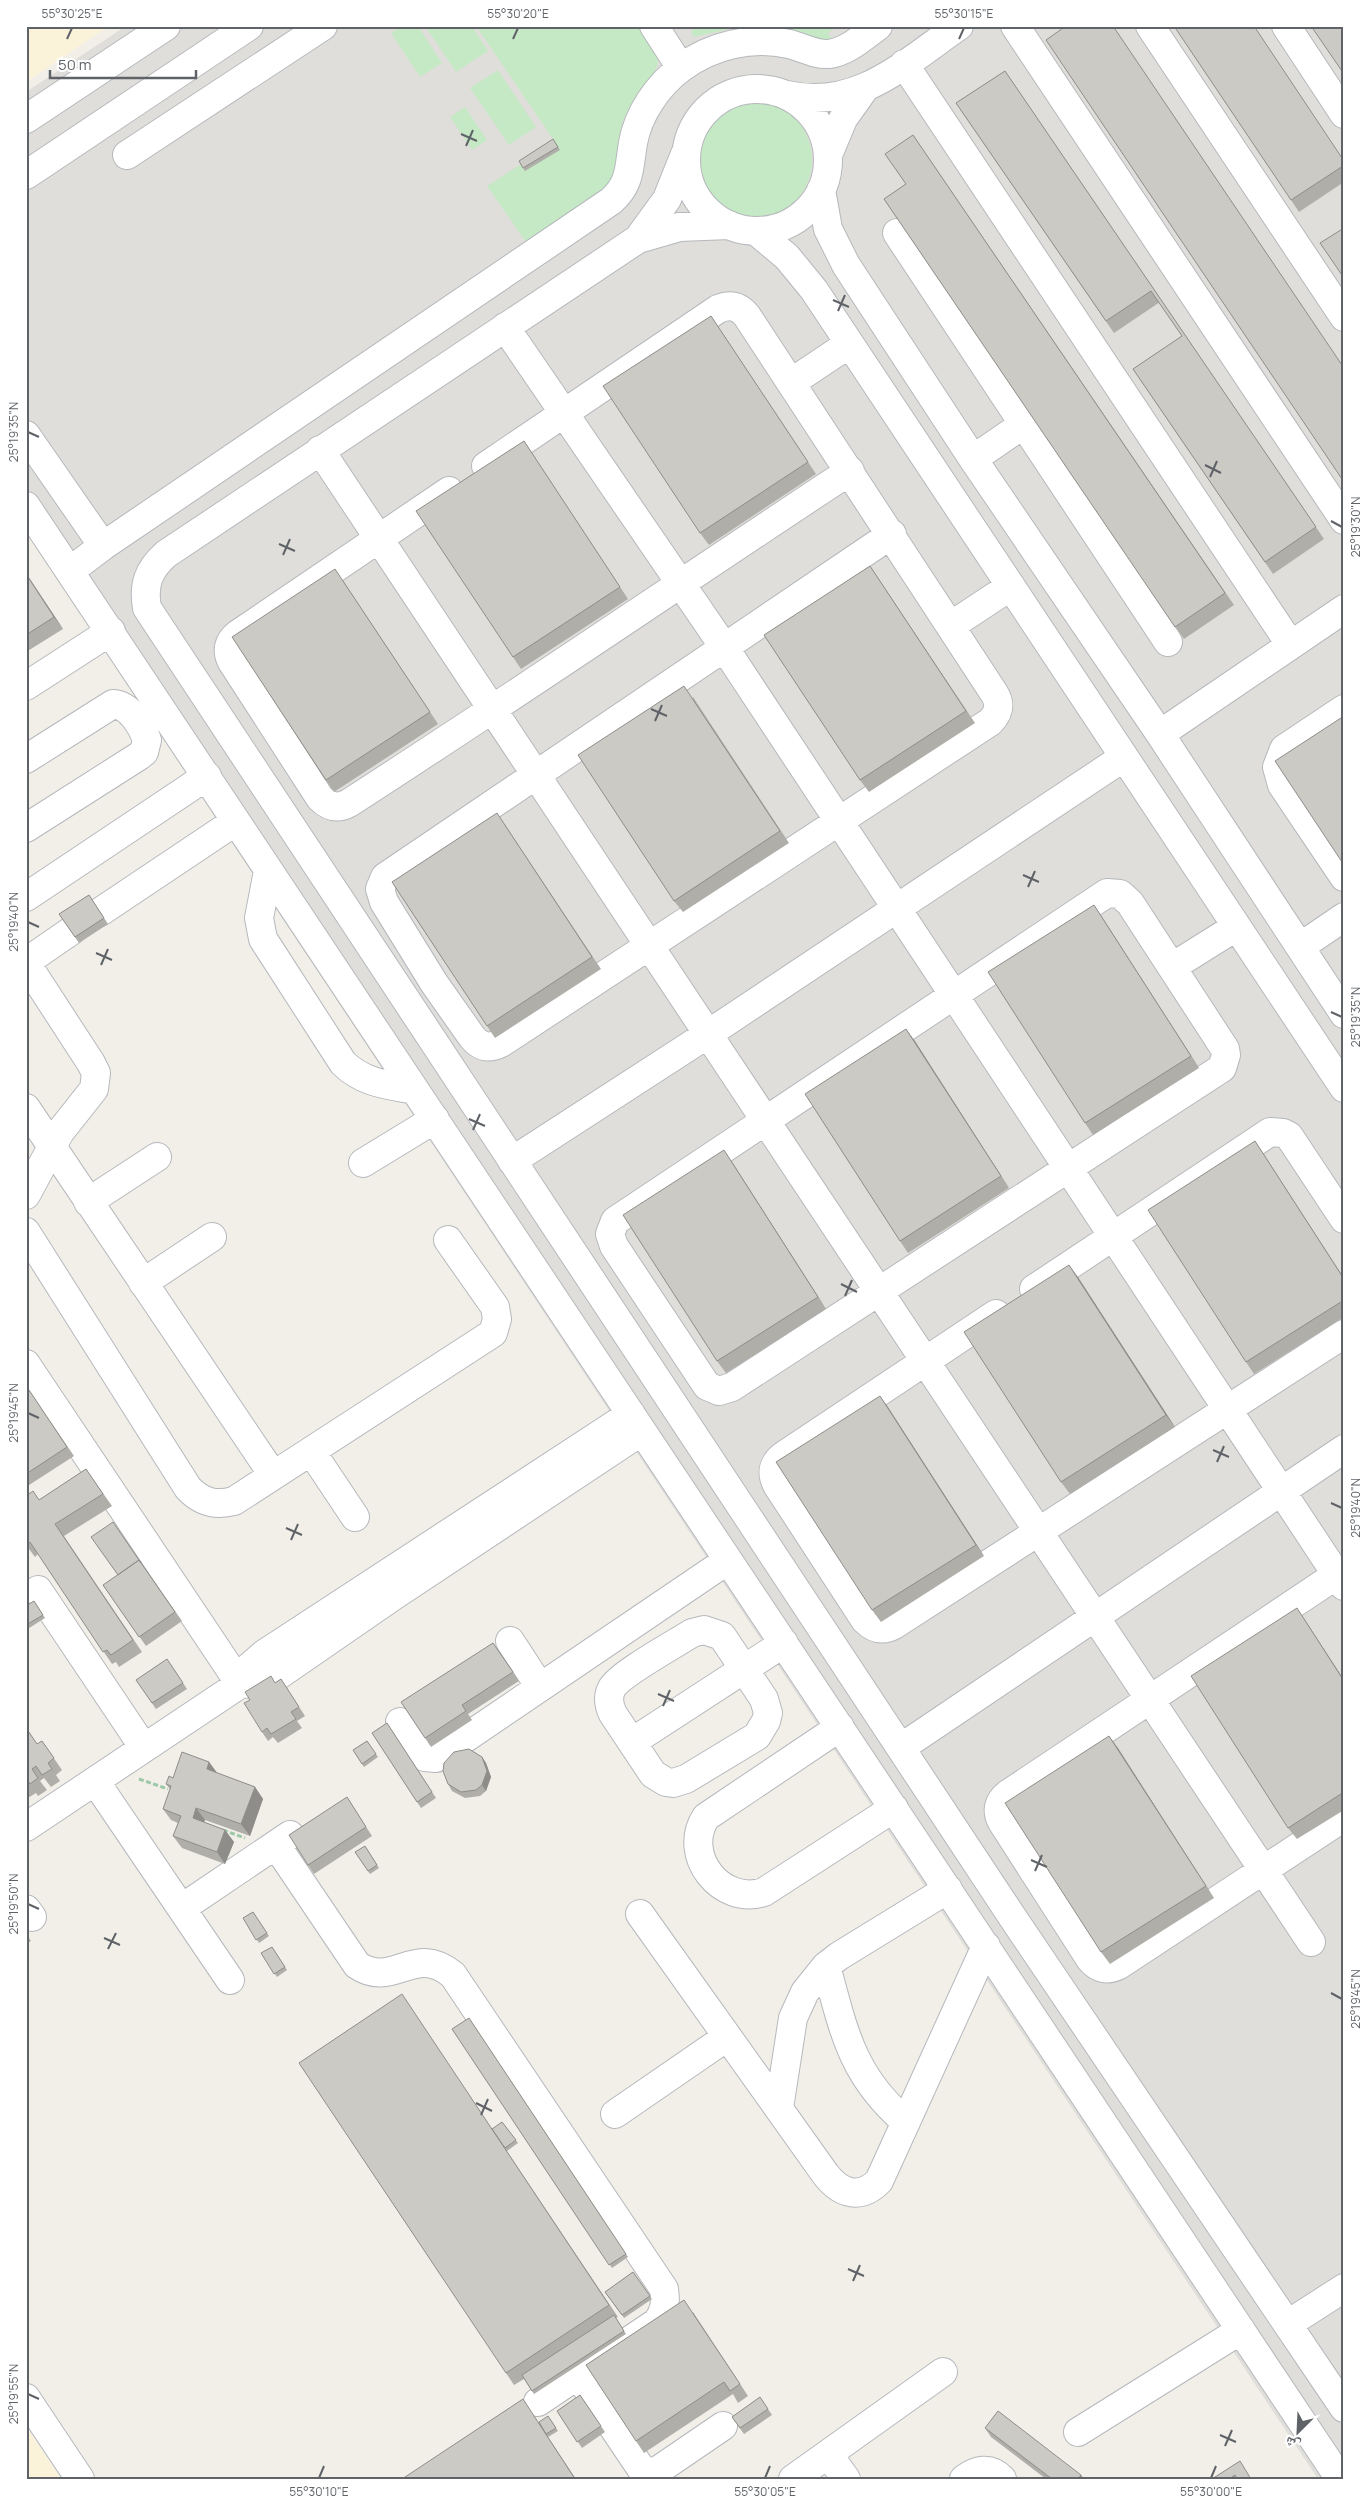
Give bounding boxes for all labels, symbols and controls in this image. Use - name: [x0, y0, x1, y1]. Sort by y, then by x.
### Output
- text: 55°30'25"E: [41, 5, 103, 22]
- text: 55°30'20"E: [487, 5, 549, 22]
- text: 55°30'15"E: [935, 5, 994, 22]
- scale bar: [50, 48, 196, 80]
- text: 50 m: [58, 54, 92, 75]
- text: 25°19'35"N: [5, 402, 22, 462]
- text: 25°19'30"N: [1347, 497, 1364, 557]
- text: 25°19'40"N: [5, 892, 22, 952]
- text: 25°19'35"N: [1347, 987, 1364, 1047]
- text: 25°19'45"N: [5, 1383, 22, 1443]
- text: 25°19'40"N: [1347, 1478, 1364, 1538]
- text: 25°19'50"N: [5, 1873, 22, 1935]
- text: 25°19'45"N: [1347, 1969, 1364, 2029]
- text: 25°19'55"N: [5, 2364, 22, 2424]
- north arrow: [1272, 2408, 1322, 2458]
- text: ش: [1282, 2433, 1303, 2456]
- text: 55°30'10"E: [289, 2483, 349, 2500]
- text: 55°30'05"E: [734, 2483, 796, 2500]
- text: 55°30'00"E: [1180, 2483, 1242, 2500]

